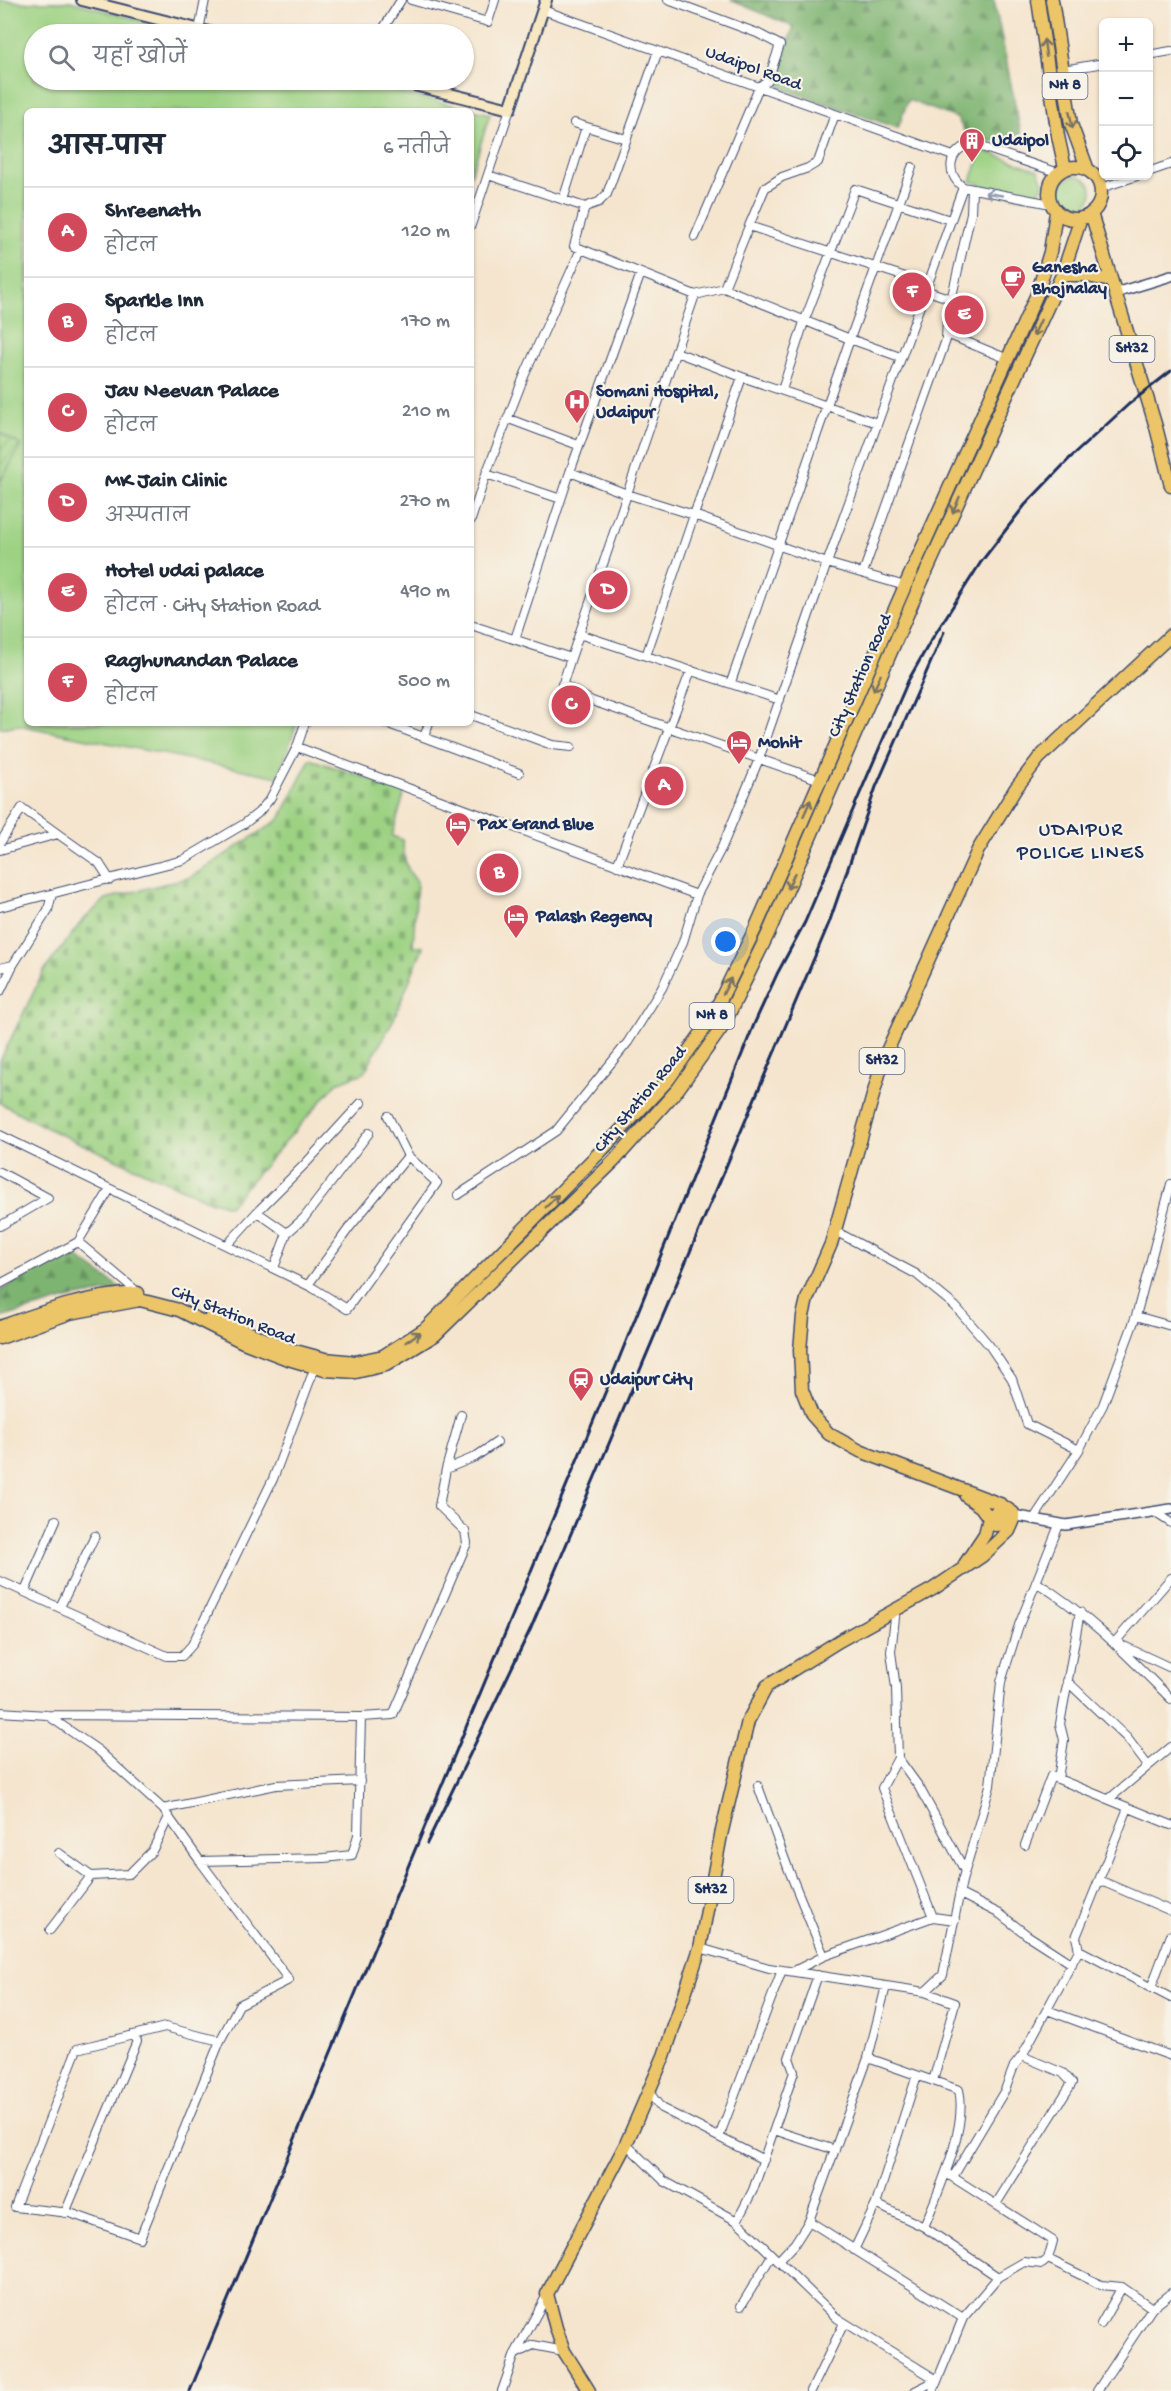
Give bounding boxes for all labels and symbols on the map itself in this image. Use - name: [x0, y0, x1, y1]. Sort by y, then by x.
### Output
- one-way arrow: [1040, 39, 1051, 59]
- street label: Udaipol Road: [702, 42, 805, 97]
- road number: NH 8: [1042, 73, 1088, 99]
- one-way arrow: [1066, 110, 1077, 129]
- building icon: Udaipol: [957, 126, 987, 164]
- place label: Udaipol: [992, 131, 1049, 152]
- one-way arrow: [985, 188, 1004, 199]
- place label: Ganesha Bhojnalay: [1031, 258, 1107, 300]
- cafe icon: Ganesha Bhojnalay: [998, 263, 1028, 301]
- pin: F: [892, 270, 932, 314]
- pin: E: [944, 292, 984, 338]
- one-way arrow: [1031, 318, 1043, 336]
- road number: SH32: [1110, 336, 1154, 362]
- place label: Somani Hospital, Udaipur: [596, 382, 719, 424]
- hospital icon: Somani Hospital, Udaipur: [562, 387, 592, 425]
- one-way arrow: [950, 496, 962, 514]
- pin: D: [588, 568, 628, 612]
- street label: City Station Road: [824, 610, 898, 741]
- one-way arrow: [871, 674, 883, 692]
- pin: C: [552, 682, 590, 728]
- hotel icon: Mohit: [724, 728, 754, 766]
- place label: Mohit: [758, 733, 802, 754]
- pin: A: [644, 764, 684, 808]
- one-way arrow: [802, 800, 814, 818]
- hotel icon: Pax Grand Blue: [443, 810, 473, 848]
- place label: Pax Grand Blue: [477, 815, 594, 836]
- district label: UDAIPUR POLICE LINES: [1016, 820, 1145, 866]
- pin: B: [480, 850, 518, 896]
- one-way arrow: [785, 872, 796, 890]
- hotel icon: Palash Regency: [501, 902, 531, 940]
- place label: Palash Regency: [535, 907, 652, 928]
- your location: [711, 927, 740, 956]
- one-way arrow: [722, 977, 734, 995]
- road number: NH 8: [690, 1003, 734, 1029]
- street label: City Station Road: [590, 1041, 693, 1158]
- road number: SH32: [860, 1048, 904, 1074]
- one-way arrow: [545, 1193, 559, 1208]
- street label: City Station Road: [168, 1281, 300, 1351]
- one-way arrow: [404, 1331, 420, 1343]
- station icon: Udaipur City: [566, 1365, 596, 1403]
- place label: Udaipur City: [600, 1370, 693, 1391]
- road number: SH32: [688, 1877, 734, 1903]

